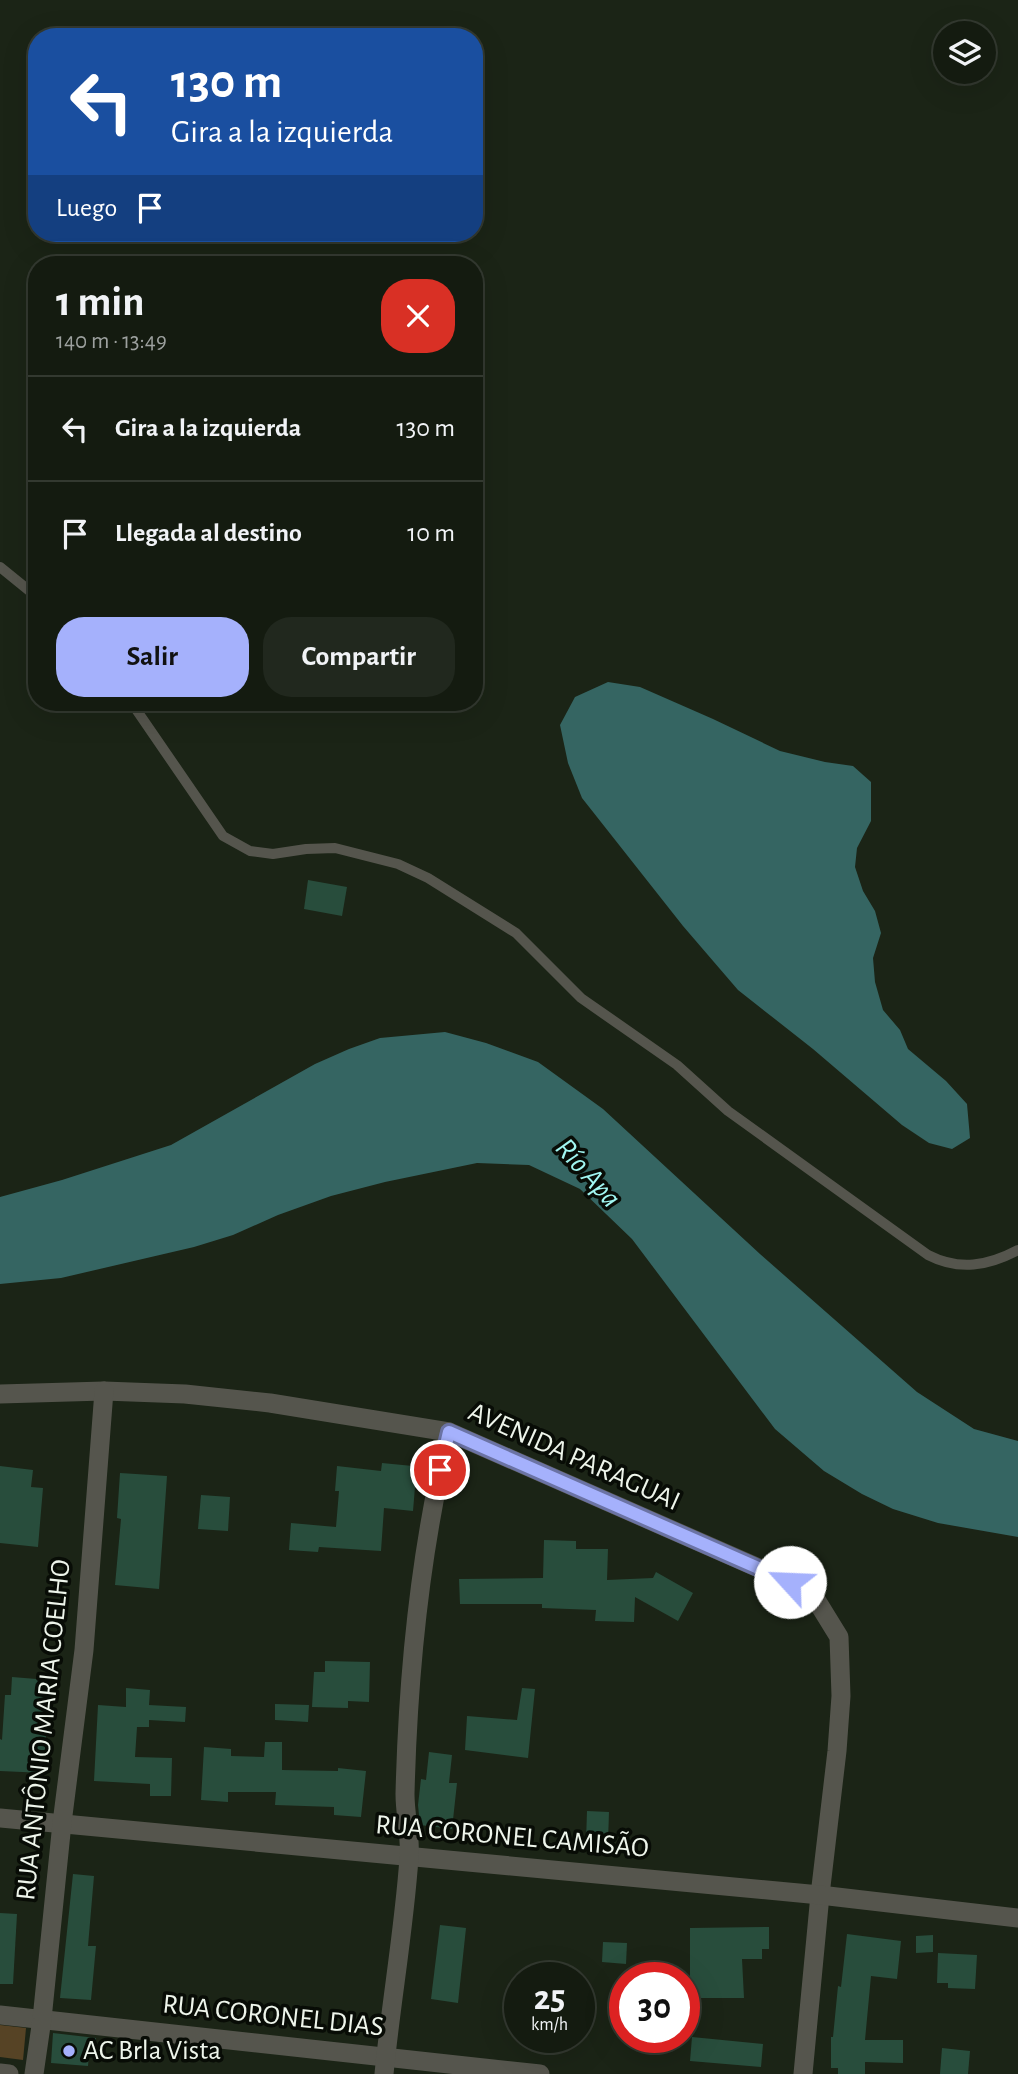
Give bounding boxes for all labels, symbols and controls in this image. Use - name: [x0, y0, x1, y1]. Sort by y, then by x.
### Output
- map controls: [933, 21, 996, 84]
- button: layers: [933, 21, 996, 84]
- icon: left: [56, 56, 147, 147]
- text: 130 m: [171, 58, 282, 107]
- text: Gira a la izquierda: [171, 116, 393, 148]
- icon: arrive: [131, 189, 169, 227]
- text: Luego: [56, 195, 117, 221]
- button: close: [381, 279, 455, 353]
- text: 1 min: [56, 281, 145, 323]
- text: 140 m · 13:49: [56, 330, 167, 353]
- icon: left: [56, 410, 94, 448]
- text: Gira a la izquierda: [115, 415, 301, 441]
- text: 130 m: [397, 415, 455, 441]
- icon: arrive: [56, 515, 94, 553]
- text: Llegada al destino: [115, 520, 302, 546]
- text: 10 m: [407, 520, 455, 546]
- button: Salir: [56, 617, 249, 697]
- button: Compartir: [263, 617, 455, 697]
- water label: Río Apa: [550, 1133, 626, 1213]
- street label: AVENIDA PARAGUAI: [464, 1398, 684, 1516]
- pin: [410, 1440, 470, 1500]
- icon: arrive: [421, 1451, 459, 1489]
- position arrow: [753, 1545, 827, 1619]
- street label: RUA ANTÔNIO MARIA COELHO: [10, 1558, 76, 1902]
- street label: RUA CORONEL CAMISÃO: [374, 1809, 650, 1863]
- speed limit sign: 30: [609, 1962, 700, 2053]
- text: 25: [534, 1981, 565, 2016]
- street label: RUA CORONEL DIAS: [161, 1990, 385, 2042]
- text: km/h: [531, 2016, 568, 2034]
- place label: AC Brla Vista: [83, 2037, 221, 2065]
- marker: AC Brla Vista: [61, 2043, 77, 2059]

